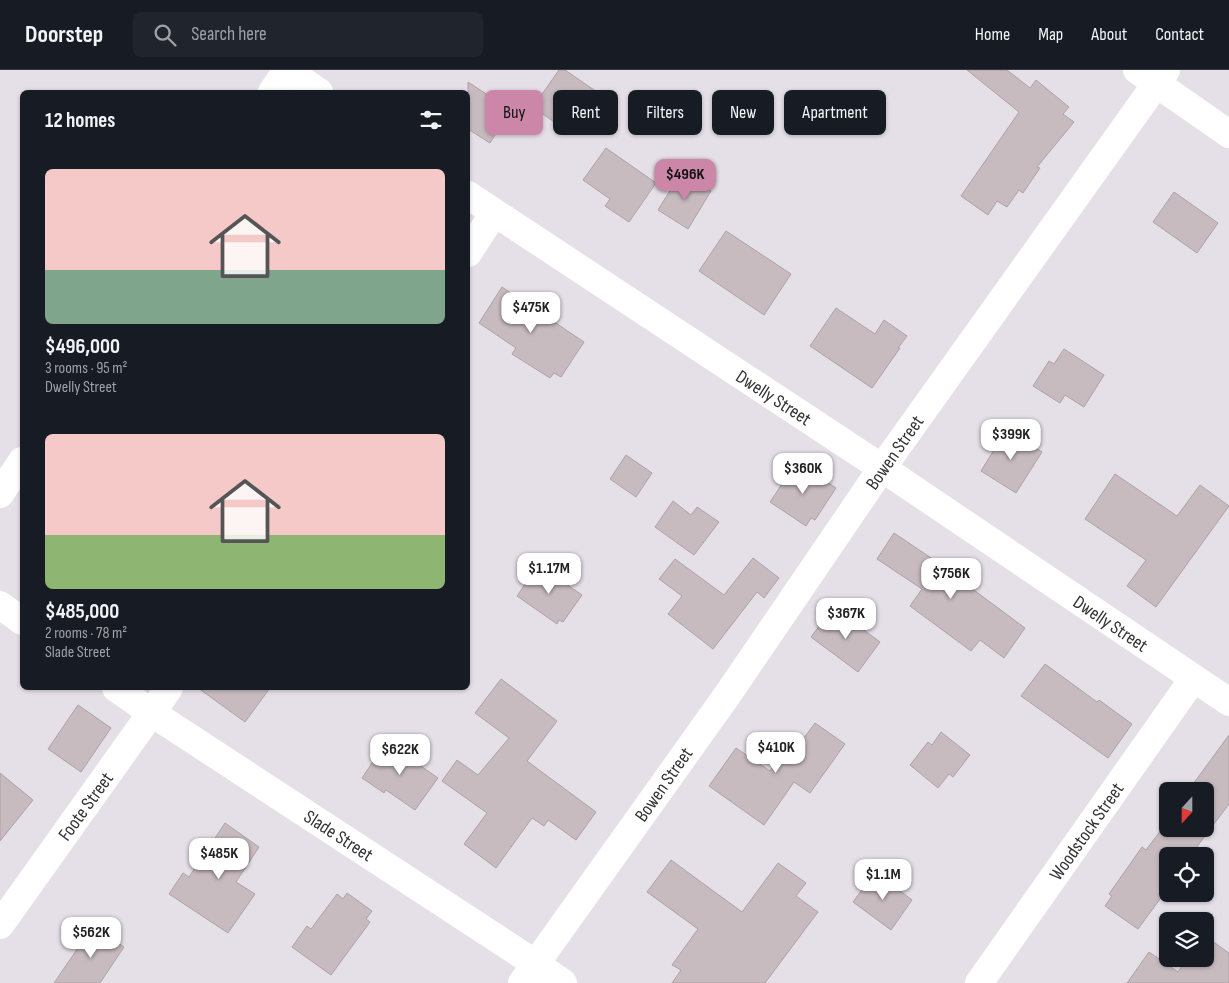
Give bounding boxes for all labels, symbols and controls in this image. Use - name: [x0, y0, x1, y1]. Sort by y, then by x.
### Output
- search box: [133, 12, 483, 57]
- text: Doorstep: [25, 20, 103, 49]
- icon: search: [151, 21, 179, 49]
- text: Search here: [191, 23, 267, 46]
- text: Home: [975, 24, 1010, 45]
- text: Map: [1038, 24, 1063, 45]
- text: About: [1091, 24, 1127, 45]
- text: Contact: [1155, 24, 1204, 45]
- chip: Buy: [485, 90, 543, 135]
- chip: Rent: [553, 90, 618, 135]
- chip: Filters: [628, 90, 702, 135]
- chip: New: [712, 90, 774, 135]
- chip: Apartment: [784, 90, 886, 135]
- icon: filters: [417, 106, 445, 134]
- text: 12 homes: [45, 108, 115, 133]
- pin: $496K: [650, 158, 720, 201]
- text: $496K: [666, 165, 704, 184]
- icon: home: [200, 201, 290, 291]
- pin: $475K: [496, 292, 566, 334]
- text: $475K: [512, 298, 550, 317]
- text: $496,000: [45, 334, 120, 359]
- text: 3 rooms · 95 m²: [45, 359, 127, 378]
- street label: Dwelly Street: [731, 365, 815, 431]
- text: Dwelly Street: [45, 378, 117, 397]
- street label: Bowen Street: [861, 411, 929, 495]
- pin: $399K: [976, 418, 1046, 461]
- text: $399K: [992, 425, 1030, 444]
- pin: $360K: [768, 452, 838, 495]
- text: $360K: [784, 459, 822, 478]
- icon: home: [200, 466, 290, 556]
- pin: $1.17M: [508, 552, 590, 595]
- pin: $756K: [916, 558, 986, 600]
- text: $1.17M: [528, 559, 570, 578]
- text: $756K: [932, 564, 970, 583]
- street label: Dwelly Street: [1068, 591, 1152, 658]
- pin: $367K: [811, 598, 881, 640]
- text: $485,000: [45, 599, 119, 624]
- text: $367K: [827, 604, 865, 623]
- text: 2 rooms · 78 m²: [45, 624, 127, 643]
- text: Slade Street: [45, 643, 110, 662]
- pin: $410K: [741, 732, 811, 774]
- pin: $622K: [365, 734, 435, 776]
- text: $410K: [757, 738, 795, 757]
- text: $622K: [381, 740, 419, 759]
- street label: Bowen Street: [630, 743, 698, 827]
- street label: Foote Street: [54, 768, 119, 846]
- street label: Woodstock Street: [1045, 778, 1129, 885]
- north arrow: [1159, 782, 1214, 838]
- map controls: [1159, 782, 1214, 967]
- street label: Slade Street: [299, 805, 377, 867]
- pin: $485K: [184, 838, 254, 880]
- text: $485K: [200, 844, 238, 863]
- button: locate: [1159, 847, 1214, 902]
- pin: $1.1M: [848, 858, 918, 901]
- text: $1.1M: [866, 865, 901, 884]
- button: layers: [1159, 912, 1214, 967]
- pin: $562K: [56, 916, 126, 959]
- text: $562K: [72, 923, 110, 942]

